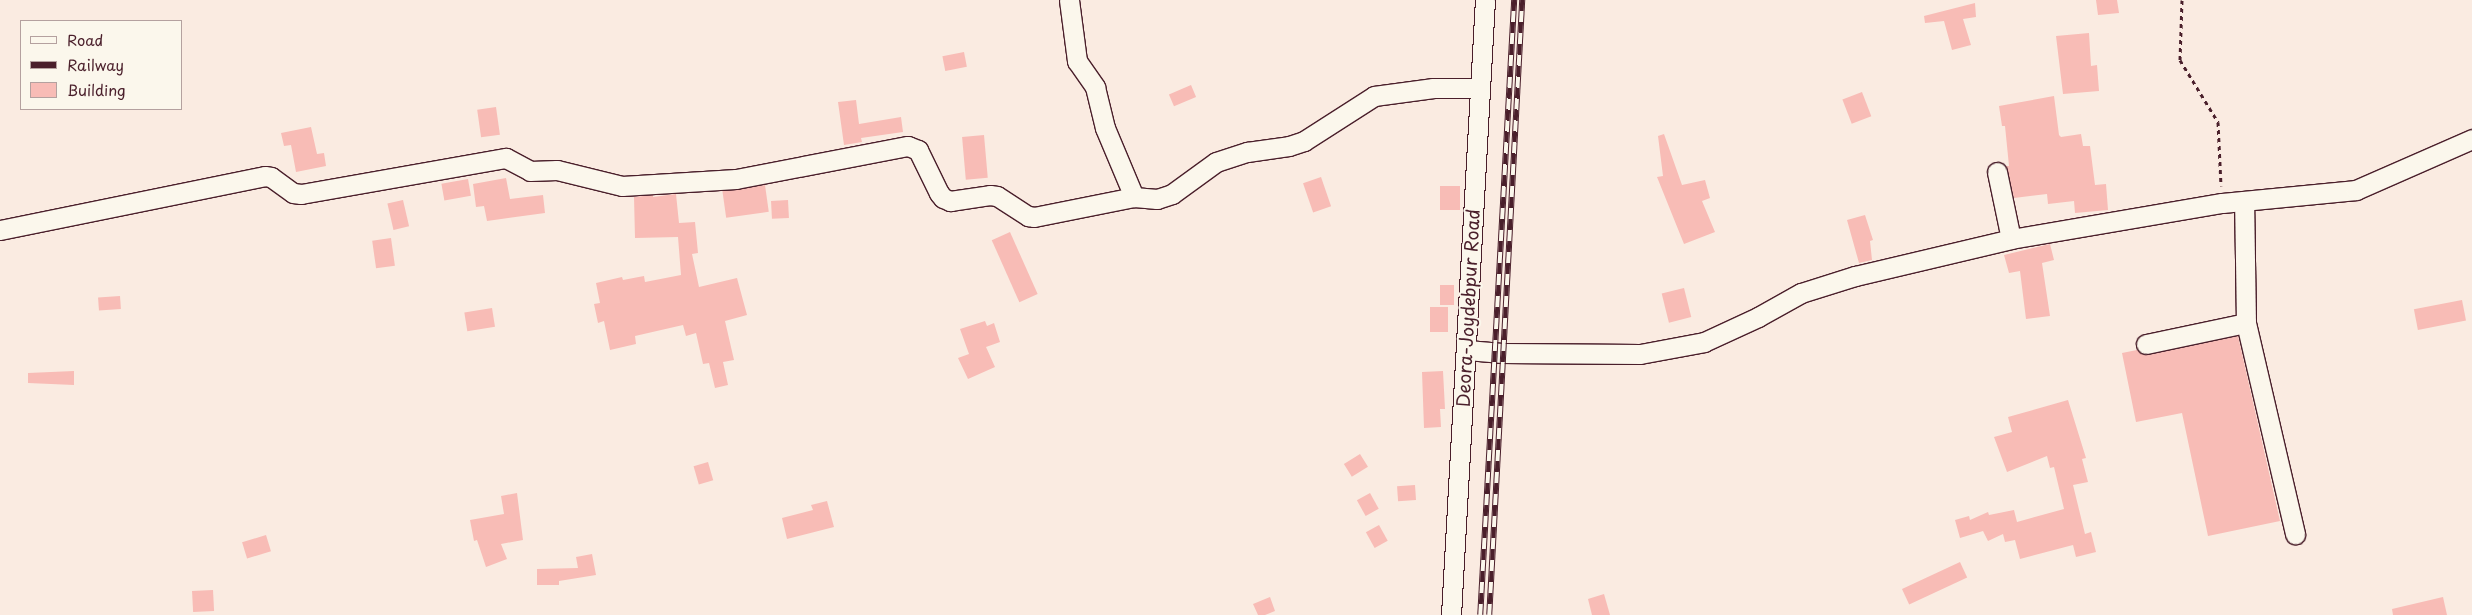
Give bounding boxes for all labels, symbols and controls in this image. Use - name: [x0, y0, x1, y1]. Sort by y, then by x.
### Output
- legend: [20, 20, 182, 110]
- text: Road: [67, 28, 103, 51]
- text: Railway: [67, 53, 124, 76]
- text: Building: [67, 78, 126, 101]
- street label: Deora-Joydebpur Road: [1452, 208, 1484, 408]

